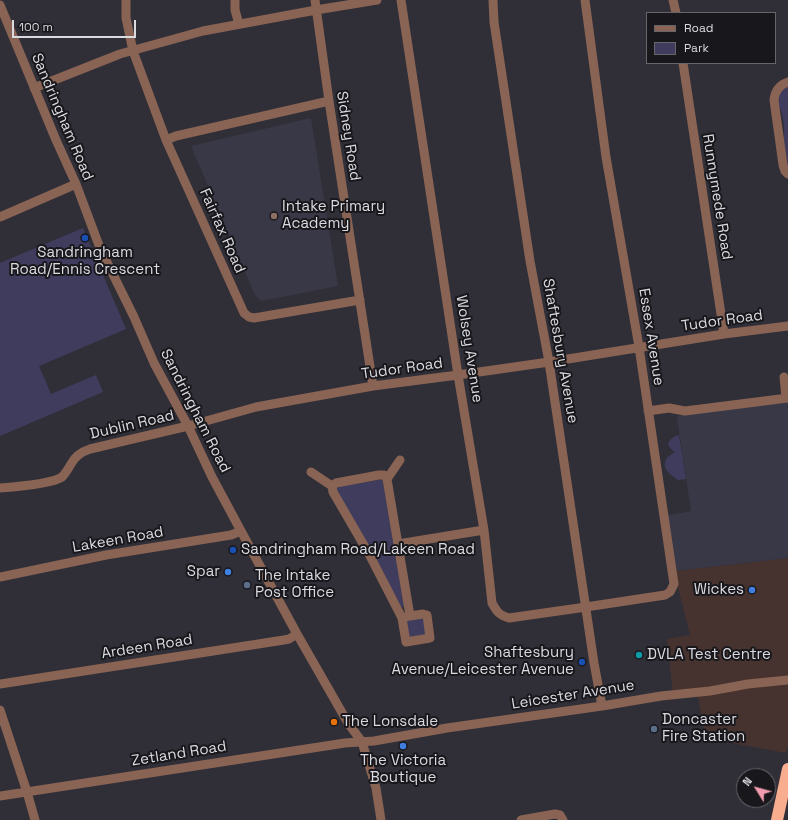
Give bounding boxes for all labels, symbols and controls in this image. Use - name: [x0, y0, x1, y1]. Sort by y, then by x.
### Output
- scale bar: [14, 12, 138, 38]
- legend: [646, 12, 776, 64]
- text: 100 m: [19, 19, 53, 35]
- text: Road: [684, 20, 713, 36]
- text: Park: [684, 40, 709, 56]
- street label: Sandringham Road: [27, 51, 97, 183]
- street label: Sidney Road: [332, 90, 364, 182]
- street label: Runnymede Road: [698, 133, 736, 261]
- street label: Fairfax Road: [195, 186, 249, 276]
- place label: Intake Primary Academy: [282, 198, 385, 233]
- marker: Intake Primary Academy: [269, 211, 279, 221]
- marker: Sandringham Road/Ennis Crescent: [80, 233, 90, 243]
- place label: Sandringham Road/Ennis Crescent: [10, 244, 160, 279]
- street label: Shaftesbury Avenue: [538, 277, 582, 425]
- street label: Essex Avenue: [634, 287, 668, 387]
- street label: Wolsey Avenue: [452, 294, 486, 404]
- street label: Tudor Road: [680, 306, 764, 336]
- street label: Sandringham Road: [156, 346, 234, 476]
- street label: Tudor Road: [360, 354, 444, 384]
- street label: Dublin Road: [88, 407, 176, 443]
- street label: Lakeen Road: [71, 523, 165, 557]
- place label: Sandringham Road/Lakeen Road: [241, 541, 475, 559]
- marker: Sandringham Road/Lakeen Road: [228, 545, 238, 555]
- place label: Spar: [187, 563, 220, 581]
- marker: Spar: [223, 567, 233, 577]
- place label: The Intake Post Office: [255, 567, 334, 602]
- marker: The Intake Post Office: [242, 580, 252, 590]
- place label: Wickes: [694, 581, 744, 599]
- marker: Wickes: [747, 585, 757, 595]
- street label: Ardeen Road: [100, 631, 194, 663]
- place label: Shaftesbury Avenue/Leicester Avenue: [391, 644, 574, 679]
- place label: DVLA Test Centre: [647, 646, 771, 664]
- marker: DVLA Test Centre: [634, 650, 644, 660]
- marker: Shaftesbury Avenue/Leicester Avenue: [577, 657, 587, 667]
- street label: Leicester Avenue: [510, 676, 636, 714]
- place label: Doncaster Fire Station: [662, 711, 745, 746]
- place label: The Lonsdale: [342, 713, 438, 731]
- marker: The Lonsdale: [329, 717, 339, 727]
- marker: Doncaster Fire Station: [649, 724, 659, 734]
- street label: Zetland Road: [130, 738, 228, 770]
- marker: The Victoria Boutique: [398, 741, 408, 751]
- place label: The Victoria Boutique: [360, 752, 446, 787]
- north arrow: [736, 768, 776, 808]
- text: N: [739, 774, 755, 789]

